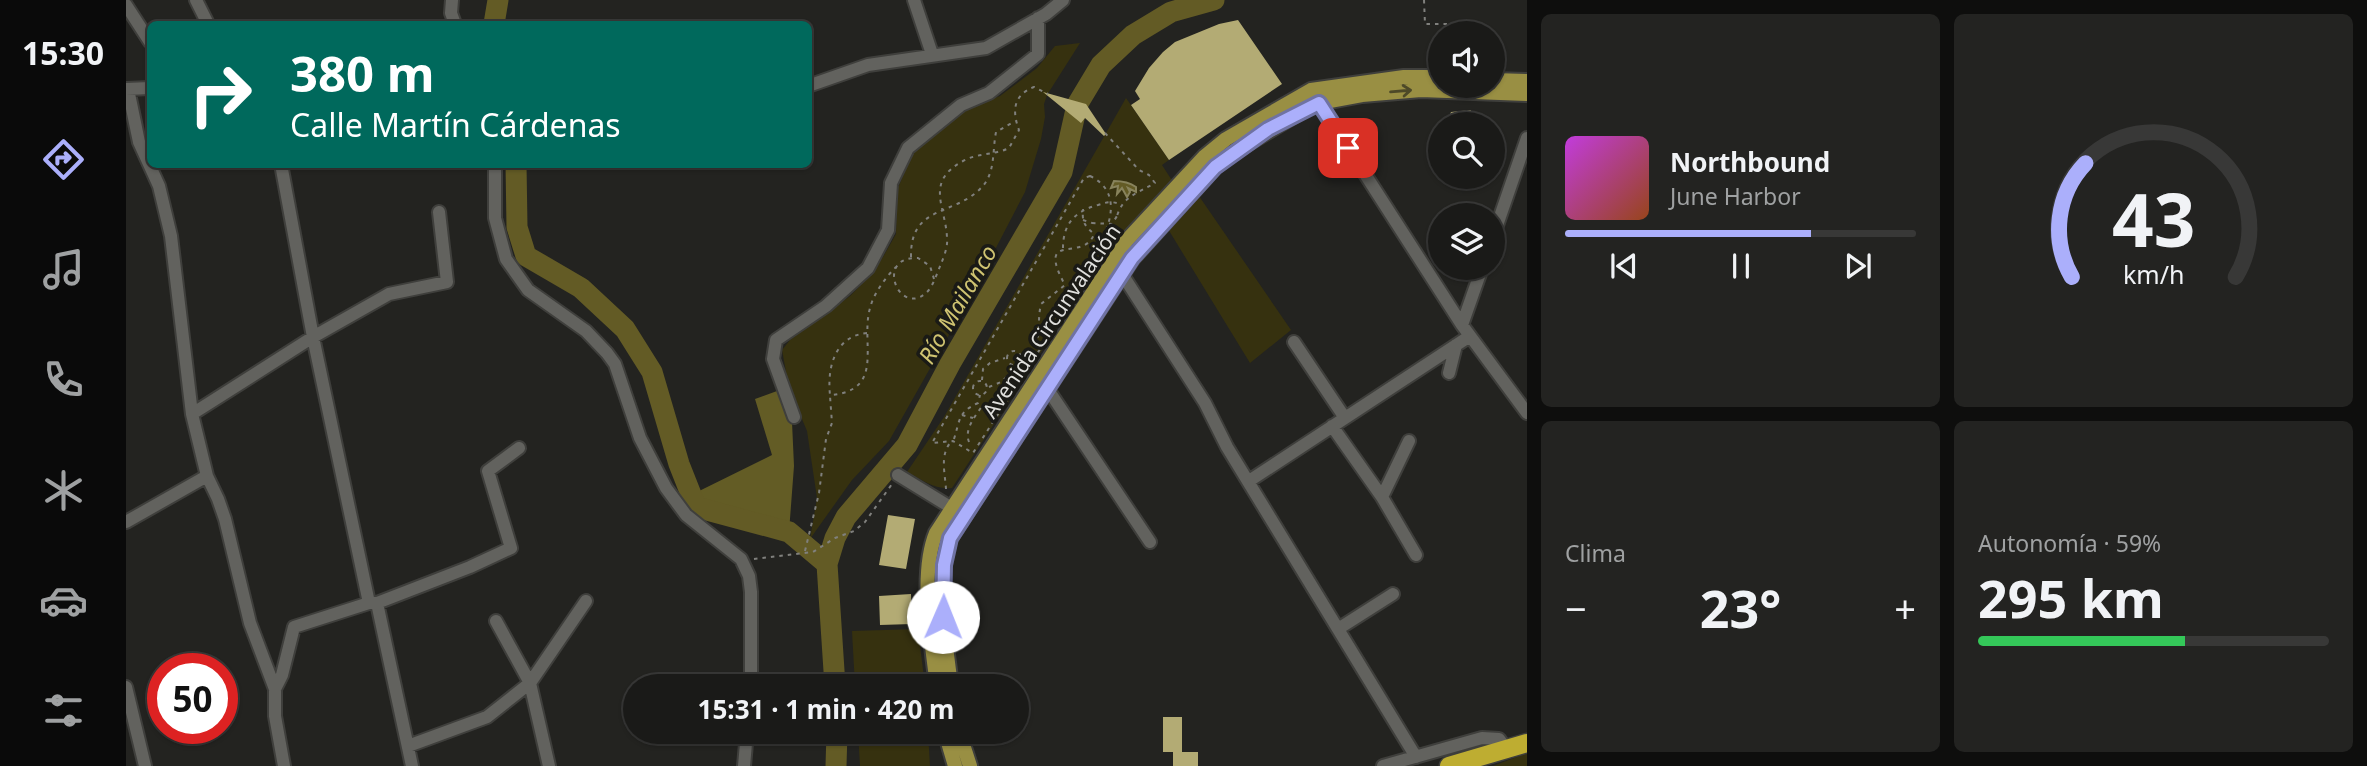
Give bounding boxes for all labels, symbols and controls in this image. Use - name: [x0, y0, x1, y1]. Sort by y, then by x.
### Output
- map controls: [1428, 21, 1505, 280]
- button: sound: [1428, 21, 1505, 98]
- text: 15:30: [22, 31, 104, 74]
- text: 380 m: [290, 40, 435, 106]
- icon: right: [175, 49, 266, 140]
- one-way arrow: [1390, 84, 1412, 97]
- text: Calle Martín Cárdenas: [290, 103, 621, 146]
- button: search: [1428, 112, 1505, 189]
- pin: [1318, 118, 1378, 178]
- icon: arrive: [1329, 129, 1367, 167]
- icon: directions: [39, 135, 88, 184]
- text: Northbound: [1670, 144, 1830, 180]
- text: 43: [2112, 169, 2195, 268]
- text: June Harbor: [1670, 180, 1801, 212]
- button: layers: [1428, 203, 1505, 280]
- street label: Avenida Circunvalación: [976, 219, 1126, 423]
- water label: Río Mailanco: [910, 239, 1004, 369]
- icon: music: [39, 245, 88, 294]
- icon: previous: [1605, 247, 1643, 285]
- icon: pause: [1722, 247, 1760, 285]
- icon: next: [1839, 247, 1877, 285]
- text: km/h: [2123, 257, 2184, 291]
- icon: phone: [39, 355, 88, 404]
- icon: climate: [39, 466, 88, 515]
- text: Autonomía · 59%: [1978, 527, 2161, 559]
- text: Clima: [1565, 537, 1626, 569]
- text: 295 km: [1978, 562, 2164, 633]
- text: 23°: [1700, 572, 1781, 643]
- icon: car: [39, 576, 88, 625]
- position arrow: [906, 580, 980, 654]
- text: −: [1565, 582, 1587, 634]
- text: +: [1894, 582, 1916, 634]
- speed limit sign: 50: [147, 653, 238, 744]
- icon: filters: [39, 686, 88, 735]
- text: 15:31 · 1 min · 420 m: [698, 691, 954, 727]

